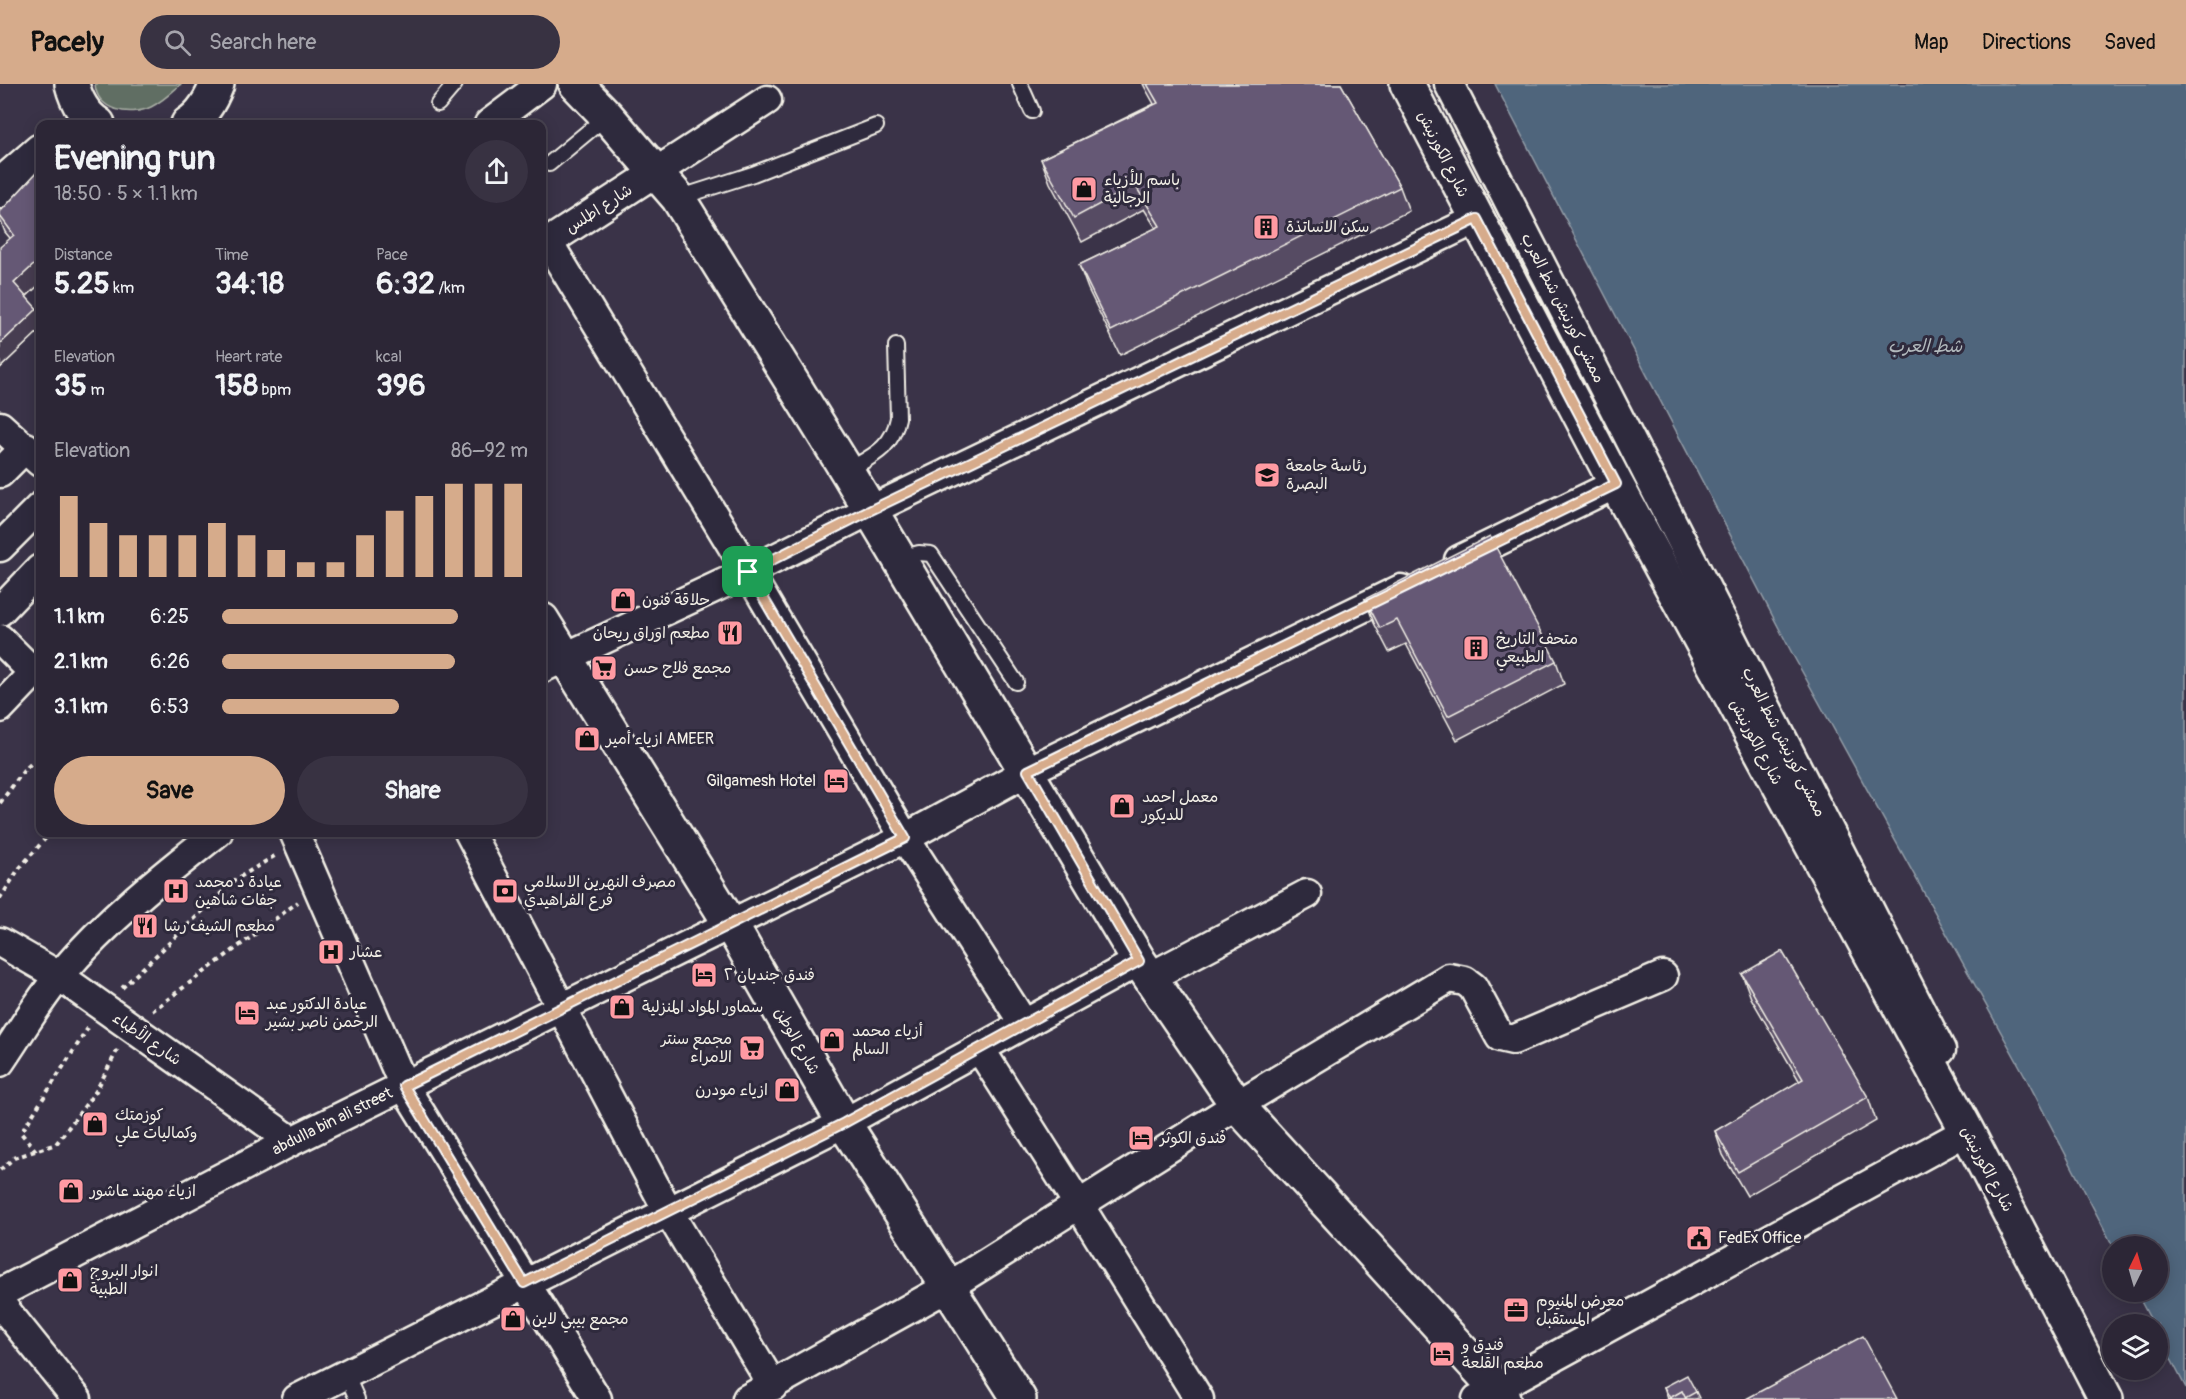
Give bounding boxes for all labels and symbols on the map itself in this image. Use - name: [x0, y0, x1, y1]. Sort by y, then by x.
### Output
- street label: شارع الكورنيش: [1412, 107, 1473, 201]
- place label: باسم للأزياء الرجالية: [1104, 169, 1180, 208]
- shop icon: باسم للأزياء الرجالية: [1069, 174, 1099, 204]
- street label: شارع اطلس: [562, 180, 637, 239]
- building icon: سكن الاساتذة: [1251, 212, 1281, 242]
- place label: سكن الاساتذة: [1286, 217, 1369, 237]
- street label: ممشى كورنيش شط العرب: [1517, 230, 1609, 386]
- water label: شط العرب: [1888, 335, 1963, 358]
- place label: رئاسة جامعة البصرة: [1286, 456, 1367, 494]
- school or university icon: رئاسة جامعة البصرة: [1252, 460, 1282, 490]
- pin: [722, 546, 773, 597]
- shop icon: حلاقة فنون: [608, 585, 638, 615]
- place label: حلاقة فنون: [642, 590, 710, 610]
- restaurant icon: مطعم اوراق ريحان: [715, 618, 745, 648]
- place label: مطعم اوراق ريحان: [593, 623, 710, 645]
- place label: متحف التاريخ الطبيعي: [1496, 629, 1578, 671]
- building icon: متحف التاريخ الطبيعي: [1461, 633, 1491, 663]
- supermarket icon: مجمع فلاح حسن: [589, 653, 619, 683]
- place label: مجمع فلاح حسن: [624, 658, 731, 679]
- street label: ممشى كورنيش شط العرب: [1738, 664, 1830, 820]
- street label: شارع الكورنيش: [1724, 696, 1787, 789]
- shop icon: ازياء أمير AMEER: [572, 724, 602, 754]
- place label: ازياء أمير AMEER: [604, 729, 714, 749]
- hotel icon: Gilgamesh Hotel: [821, 766, 851, 796]
- place label: Gilgamesh Hotel: [706, 771, 816, 791]
- place label: معمل احمد للديكور: [1140, 787, 1218, 825]
- shop icon: معمل احمد للديكور: [1107, 791, 1137, 821]
- place label: عيادة د محمد جفات شاهين: [195, 872, 282, 910]
- place label: مصرف النهرين الاسلامي فرع الفراهيدي: [524, 872, 676, 911]
- hospital icon: عيادة د محمد جفات شاهين: [161, 876, 191, 906]
- bank icon: مصرف النهرين الاسلامي فرع الفراهيدي: [490, 876, 520, 906]
- restaurant icon: مطعم الشيف رشا: [130, 911, 160, 941]
- place label: مطعم الشيف رشا: [164, 916, 275, 938]
- hospital icon: عشار: [316, 937, 346, 967]
- place label: عشار: [348, 942, 382, 962]
- hotel icon: فندق جنديان ٢: [689, 960, 719, 990]
- place label: فندق جنديان ٢: [724, 965, 815, 985]
- shop icon: سماور المواد المنزلية: [607, 992, 637, 1022]
- place label: عيادة الدكتور عبد الرحمن ناصر بشير: [264, 994, 378, 1032]
- place label: سماور المواد المنزلية: [642, 997, 763, 1017]
- hotel icon: عيادة الدكتور عبد الرحمن ناصر بشير: [232, 998, 262, 1028]
- street label: شارع الوطن: [769, 1004, 824, 1079]
- street label: شارع الأطباء: [108, 1007, 186, 1071]
- place label: أزياء محمد السالم: [852, 1021, 923, 1061]
- shop icon: أزياء محمد السالم: [817, 1025, 847, 1055]
- place label: مجمع سنتر الامراء: [659, 1029, 732, 1067]
- supermarket icon: مجمع سنتر الامراء: [737, 1033, 767, 1063]
- shop icon: ازياء مودرن: [772, 1075, 802, 1105]
- place label: ازياء مودرن: [695, 1080, 768, 1100]
- street label: abdulla bin ali street: [269, 1083, 396, 1160]
- place label: كوزمتك وكماليات علي: [115, 1105, 197, 1147]
- shop icon: كوزمتك وكماليات علي: [80, 1109, 110, 1139]
- hotel icon: فندق الكوثر: [1126, 1123, 1156, 1153]
- street label: شارع الكورنيش: [1955, 1123, 2018, 1216]
- place label: فندق الكوثر: [1158, 1128, 1226, 1148]
- shop icon: ازياء مهند عاشور: [56, 1176, 86, 1206]
- place label: ازياء مهند عاشور: [88, 1181, 196, 1201]
- public building icon: FedEx Office: [1684, 1223, 1714, 1253]
- place label: FedEx Office: [1718, 1228, 1801, 1248]
- north arrow: [2102, 1236, 2168, 1302]
- place label: انوار البروج الطبية: [90, 1261, 158, 1299]
- shop icon: انوار البروج الطبية: [55, 1265, 85, 1295]
- place label: معرض المنيوم المستقبل: [1536, 1291, 1624, 1329]
- office icon: معرض المنيوم المستقبل: [1501, 1295, 1531, 1325]
- shop icon: مجمع بيبي لاين: [498, 1304, 528, 1334]
- place label: مجمع بيبي لاين: [532, 1309, 629, 1333]
- place label: فندق و مطعم القلعة: [1460, 1335, 1544, 1375]
- hotel icon: فندق و مطعم القلعة: [1427, 1339, 1457, 1369]

